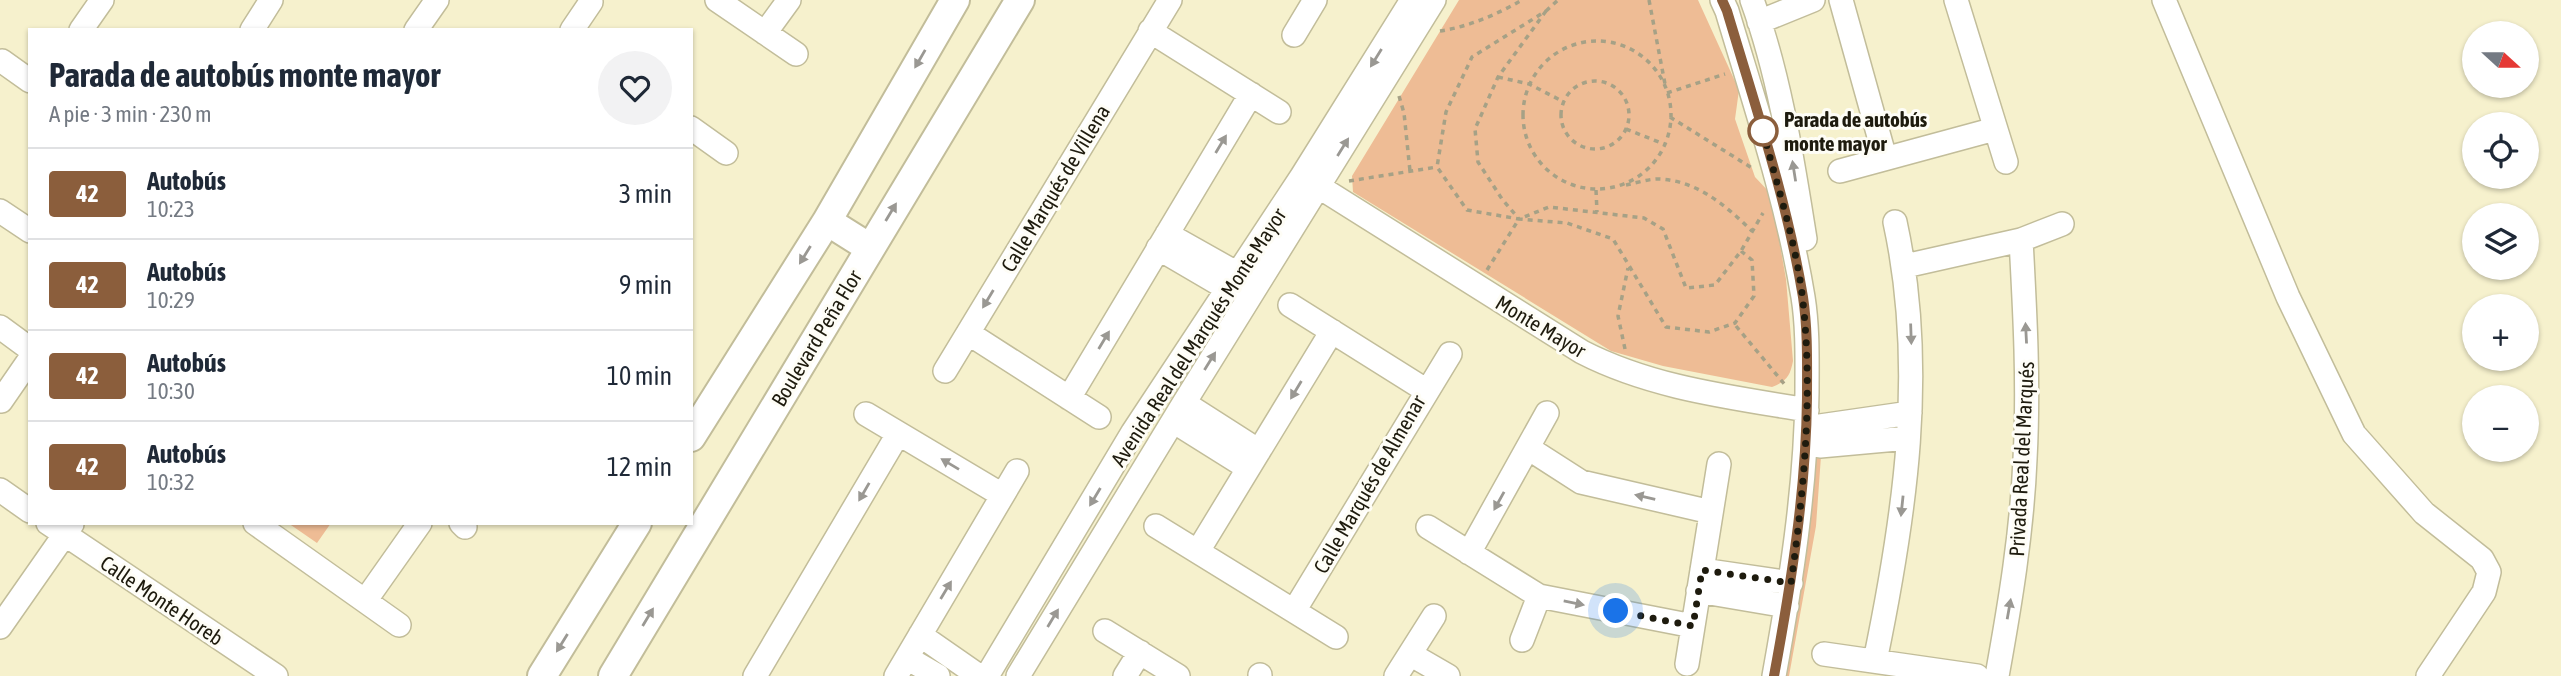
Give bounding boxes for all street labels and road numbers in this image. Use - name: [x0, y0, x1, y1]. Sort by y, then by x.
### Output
- street label: Calle Marqués de Villena: [996, 100, 1114, 276]
- street label: Avenida Real del Marqués Monte Mayor: [1105, 203, 1291, 470]
- street label: Boulevard Peña Flor: [766, 265, 866, 410]
- street label: Monte Mayor: [1492, 290, 1591, 363]
- street label: Privada Real del Marqués: [2004, 361, 2038, 557]
- street label: Calle Marqués de Almenar: [1308, 390, 1430, 577]
- street label: Calle Monte Horeb: [96, 550, 228, 650]

